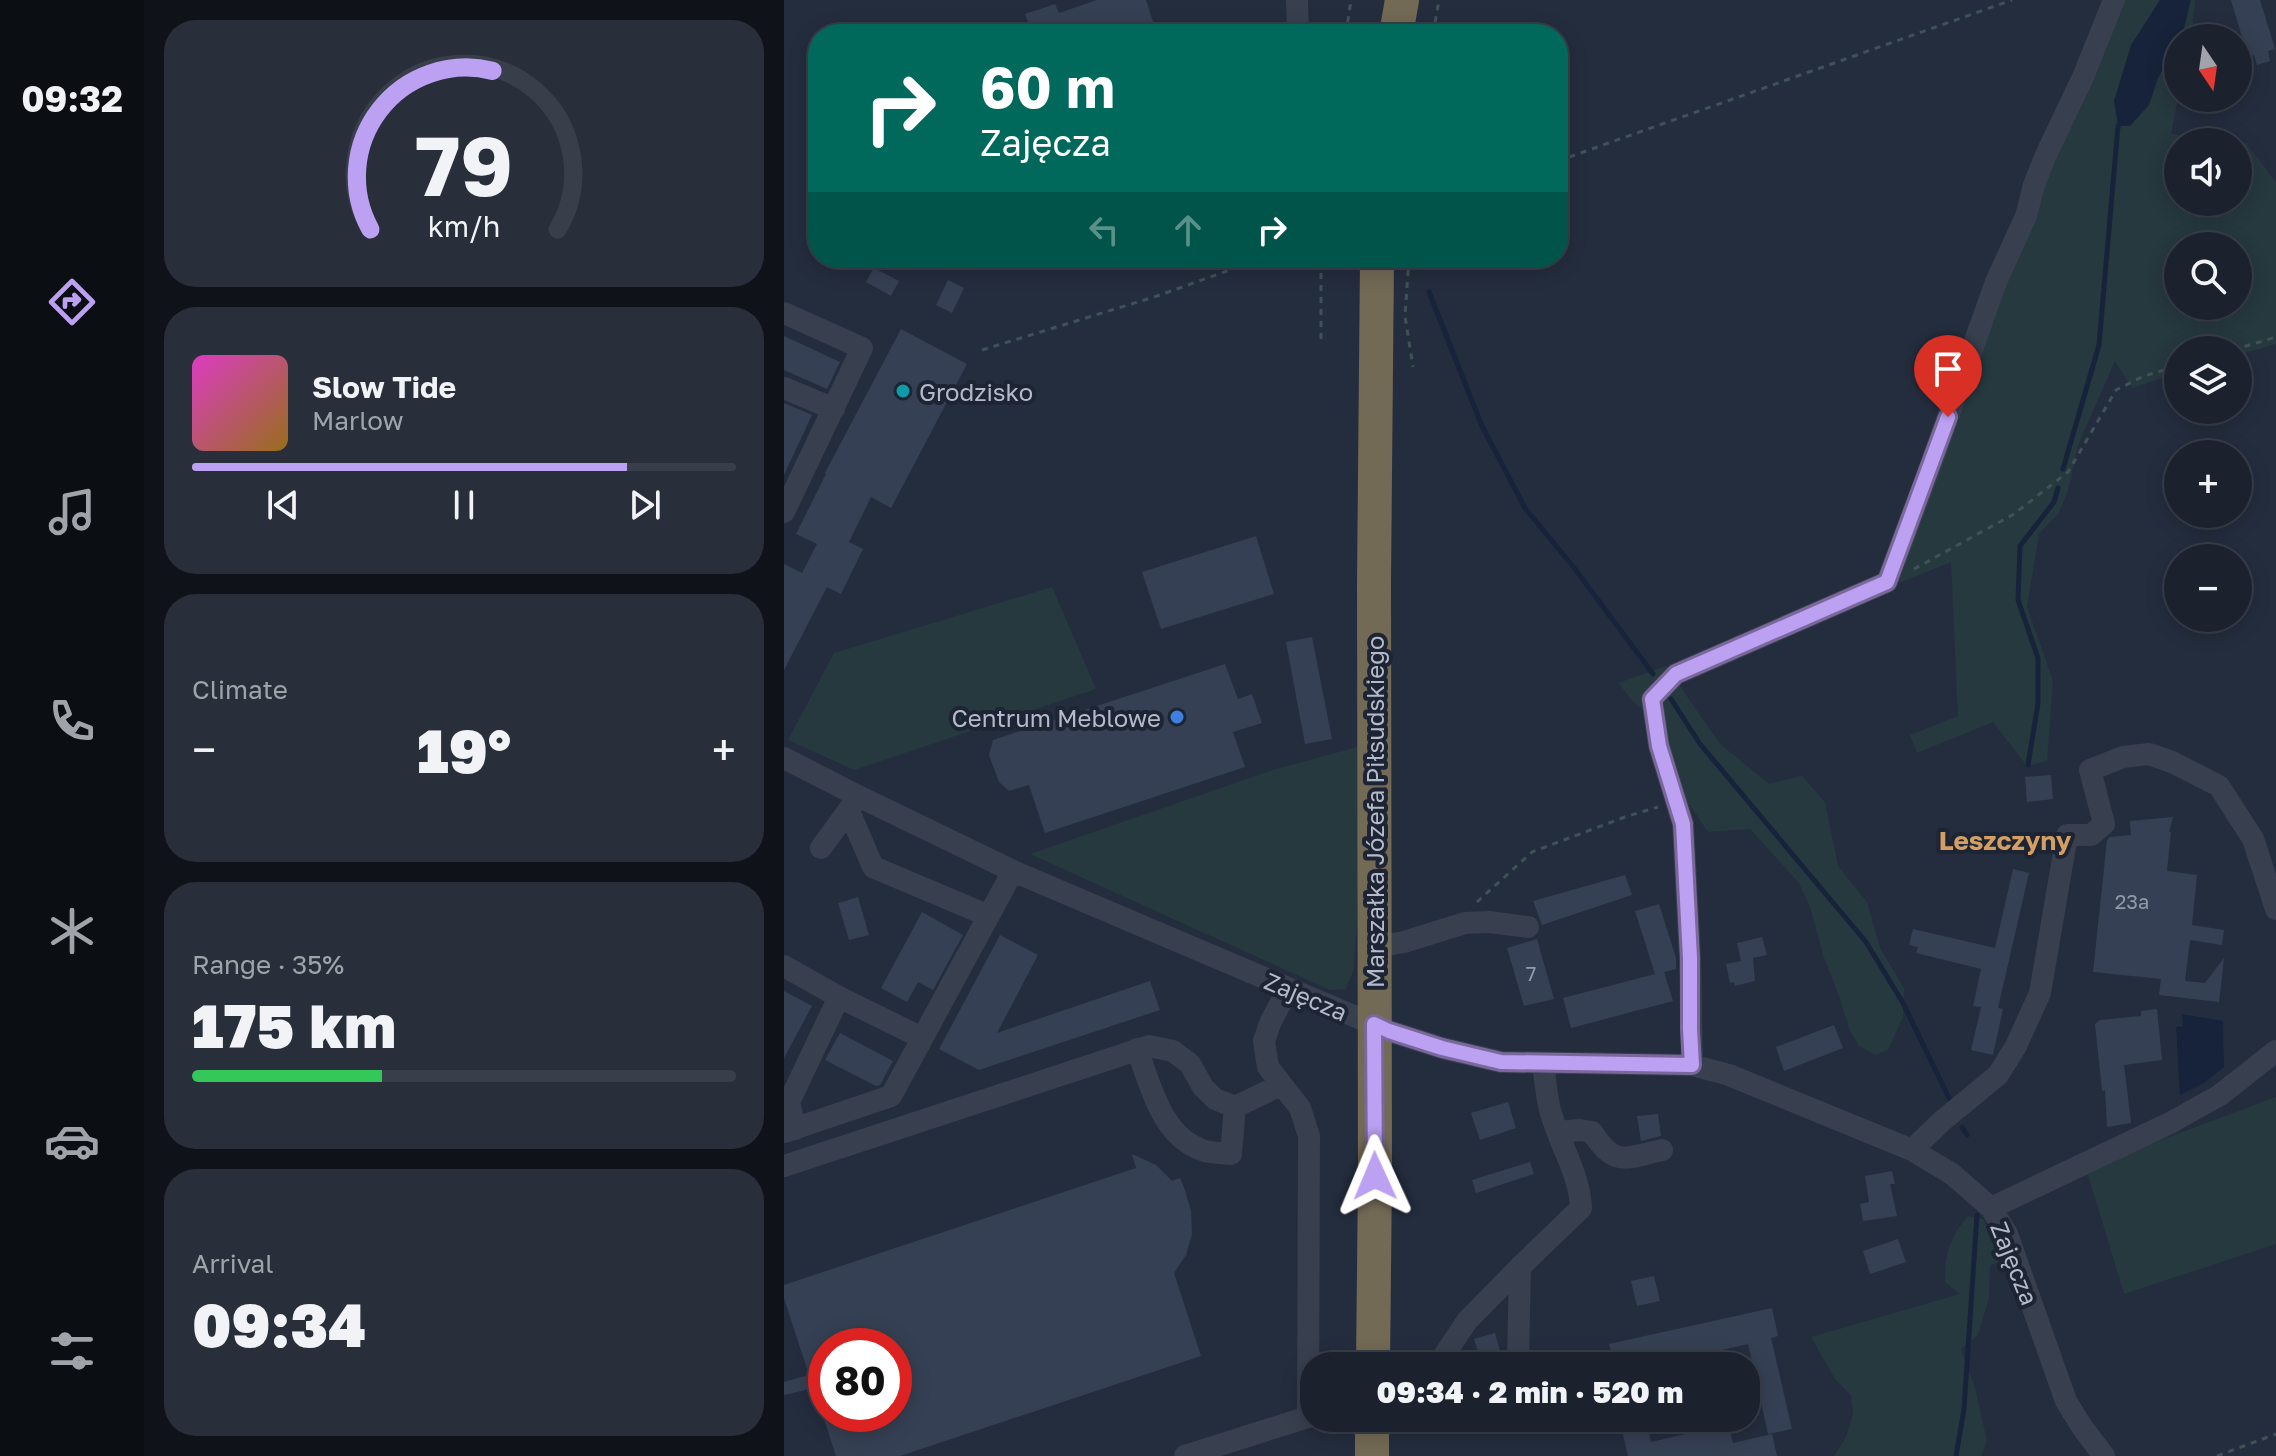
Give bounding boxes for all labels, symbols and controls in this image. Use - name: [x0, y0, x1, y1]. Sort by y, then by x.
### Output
- north arrow: [2164, 24, 2252, 112]
- map controls: [2164, 24, 2252, 632]
- text: 60 m: [980, 53, 1115, 120]
- icon: right: [848, 56, 952, 160]
- text: 09:32: [21, 77, 123, 120]
- text: 79: [415, 113, 513, 213]
- text: Zajęcza: [980, 121, 1111, 164]
- button: sound: [2164, 128, 2252, 216]
- icon: left: [1082, 208, 1126, 252]
- icon: ahead: [1166, 208, 1210, 252]
- icon: right: [1250, 208, 1294, 252]
- text: km/h: [428, 209, 500, 243]
- button: search: [2164, 232, 2252, 320]
- icon: directions: [44, 274, 100, 330]
- pin: [1914, 335, 1982, 417]
- button: layers: [2164, 336, 2252, 424]
- icon: arrive: [1926, 347, 1970, 391]
- text: Slow Tide: [312, 369, 456, 405]
- place label: Grodzisko: [919, 377, 1033, 406]
- marker: Grodzisko: [894, 382, 912, 400]
- text: Marlow: [312, 405, 404, 436]
- button: +: [2164, 440, 2252, 528]
- icon: previous: [261, 483, 305, 527]
- icon: pause: [442, 483, 486, 527]
- icon: next: [623, 483, 667, 527]
- icon: music: [44, 484, 100, 540]
- button: −: [2164, 544, 2252, 632]
- street label: Marszałka Józefa Piłsudskiego: [1360, 636, 1389, 988]
- text: Climate: [192, 674, 288, 705]
- icon: phone: [44, 693, 100, 749]
- place label: Centrum Meblowe: [951, 703, 1161, 732]
- marker: Centrum Meblowe: [1168, 708, 1186, 726]
- text: 19°: [417, 714, 511, 786]
- text: −: [192, 723, 216, 776]
- text: +: [712, 723, 736, 776]
- district label: Leszczyny: [1939, 825, 2072, 856]
- house number: 23a: [2115, 889, 2149, 913]
- icon: climate: [44, 903, 100, 959]
- text: Range · 35%: [192, 949, 344, 980]
- house number: 7: [1526, 961, 1536, 985]
- street label: Zajęcza: [1260, 966, 1352, 1026]
- text: 175 km: [192, 989, 396, 1061]
- icon: car: [44, 1113, 100, 1169]
- position arrow: [1333, 1134, 1417, 1218]
- street label: Zajęcza: [1985, 1217, 2045, 1309]
- text: Arrival: [192, 1248, 273, 1279]
- text: 09:34: [192, 1288, 366, 1360]
- icon: filters: [44, 1323, 100, 1379]
- speed limit sign: 80: [808, 1328, 912, 1432]
- text: 09:34 · 2 min · 520 m: [1377, 1374, 1683, 1410]

